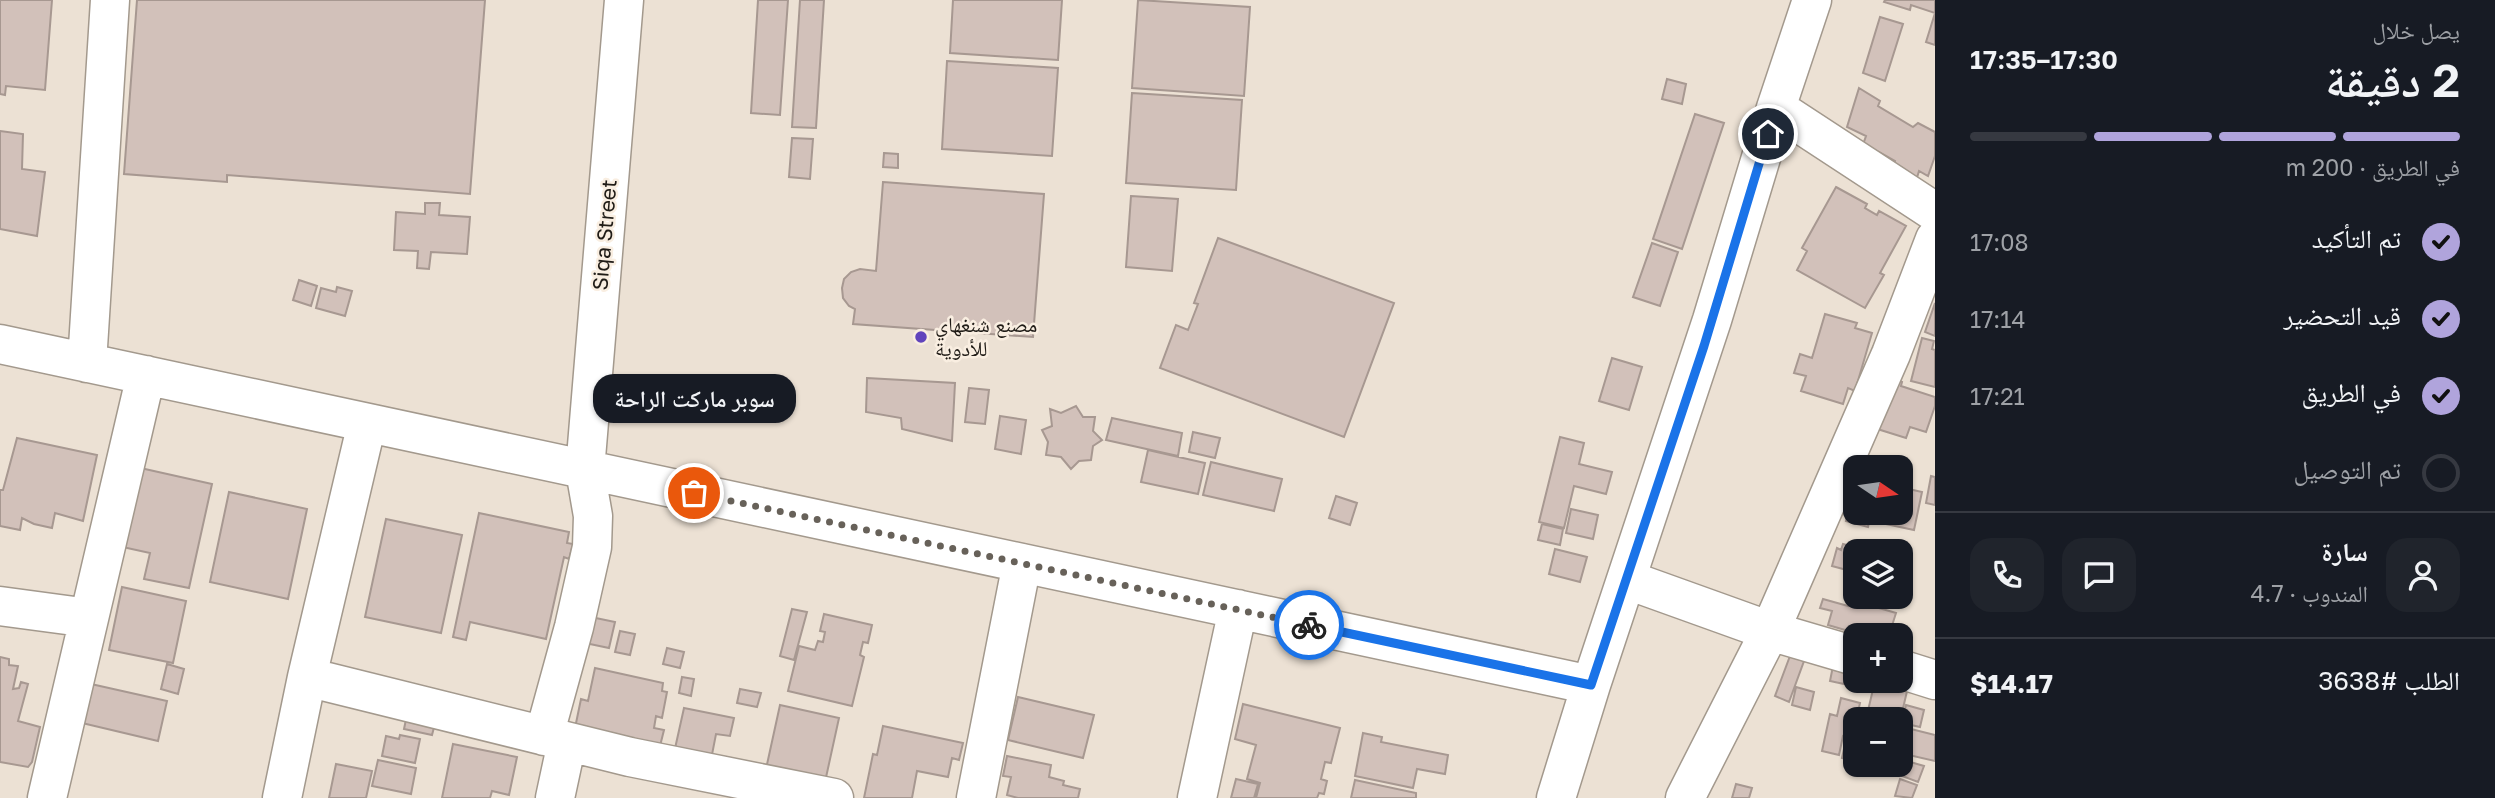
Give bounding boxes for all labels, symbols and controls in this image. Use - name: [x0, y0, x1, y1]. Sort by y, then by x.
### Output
- text: يصل خلال: [2373, 16, 2460, 44]
- text: 17:30–17:35: [1970, 44, 2118, 75]
- text: 2 دقيقة: [2325, 52, 2460, 107]
- pin: [1738, 104, 1798, 164]
- icon: home: [1749, 115, 1787, 153]
- text: في الطريق · 200 m: [2286, 153, 2460, 181]
- street label: Siqa Street: [586, 178, 622, 291]
- text: تم التأكيد: [2312, 223, 2401, 254]
- icon: check: [2422, 223, 2460, 261]
- text: 17:08: [1970, 228, 2029, 256]
- text: قيد التحضير: [2283, 300, 2401, 331]
- icon: check: [2422, 300, 2460, 338]
- text: 17:14: [1970, 305, 2025, 333]
- place label: مصنع شنغهاي للأدوية: [935, 311, 1037, 361]
- marker: مصنع شنغهاي للأدوية: [913, 329, 929, 345]
- callout: سوبر ماركت الراحة: [592, 374, 796, 423]
- text: في الطريق: [2302, 377, 2401, 408]
- icon: check: [2422, 377, 2460, 415]
- text: 17:21: [1970, 382, 2025, 410]
- text: سوبر ماركت الراحة: [614, 384, 775, 412]
- text: تم التوصيل: [2293, 454, 2401, 485]
- north arrow: [1843, 455, 1913, 525]
- map controls: [1843, 455, 1913, 777]
- pin: [664, 463, 724, 523]
- icon: bag: [675, 474, 713, 512]
- text: سارة: [2321, 536, 2368, 567]
- button: phone: [1970, 538, 2044, 612]
- button: chat: [2062, 538, 2136, 612]
- button: person: [2386, 538, 2460, 612]
- button: layers: [1843, 539, 1913, 609]
- text: المندوب · 4.7: [2250, 579, 2368, 607]
- courier: [1274, 590, 1344, 660]
- icon: bike: [1290, 606, 1328, 644]
- button: +: [1843, 623, 1913, 693]
- text: الطلب #3638: [2318, 665, 2460, 696]
- text: $14.17: [1970, 668, 2053, 699]
- button: −: [1843, 707, 1913, 777]

